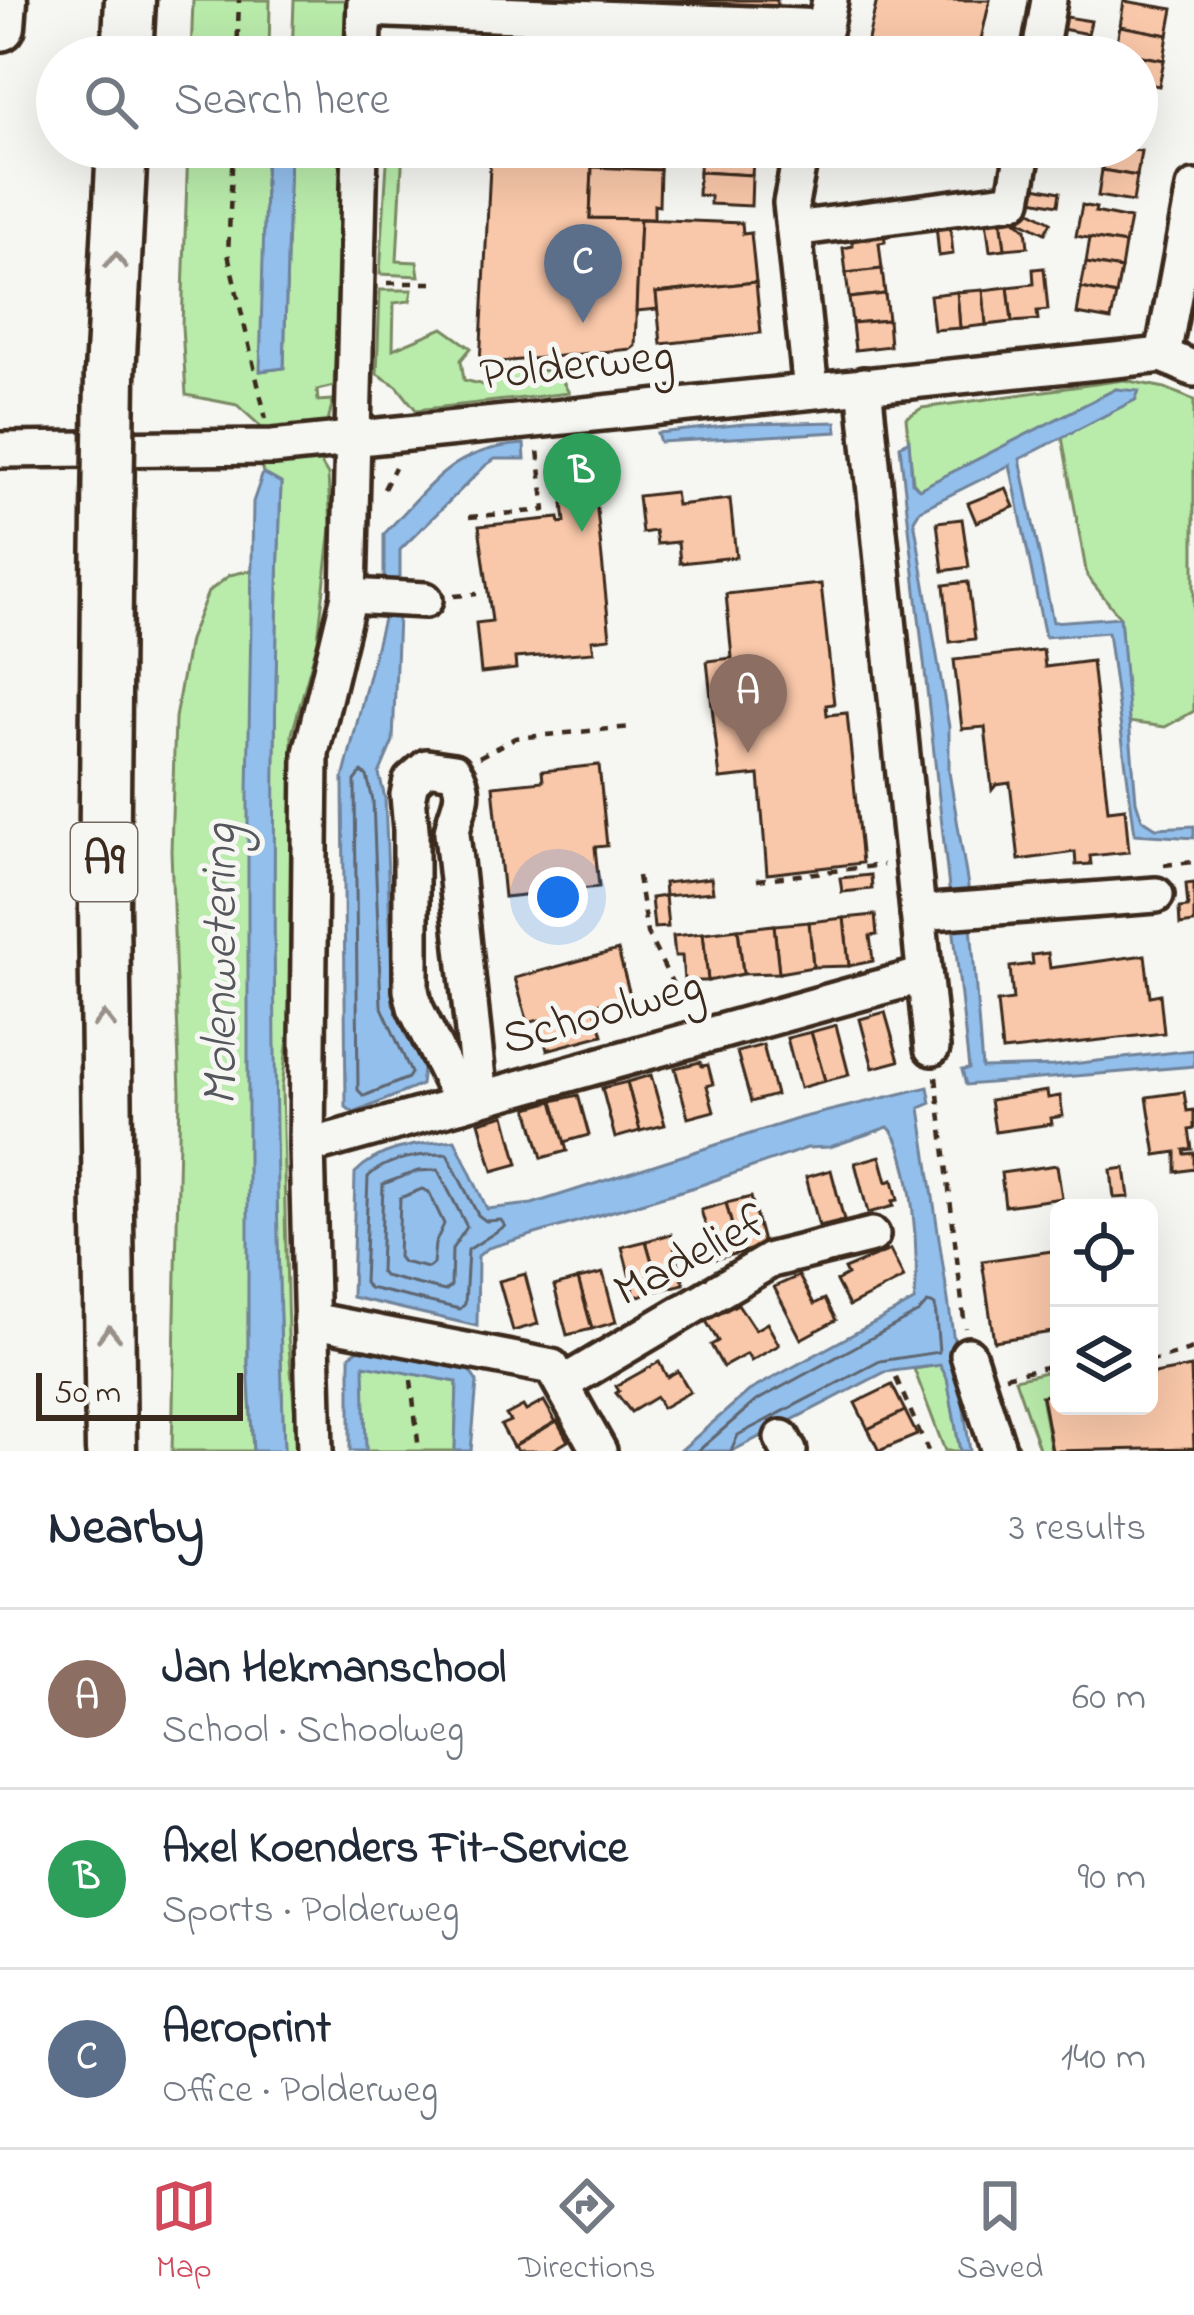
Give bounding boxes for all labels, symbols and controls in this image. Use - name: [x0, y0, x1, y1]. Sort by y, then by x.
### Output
- search box: [36, 36, 1158, 168]
- icon: search: [78, 69, 144, 135]
- text: Search here: [174, 69, 390, 135]
- pin: C: [544, 224, 622, 323]
- one-way arrow: [103, 251, 129, 270]
- street label: Polderweg: [477, 322, 677, 413]
- pin: B: [543, 433, 621, 532]
- pin: A: [709, 654, 787, 753]
- road number: A9: [71, 823, 137, 901]
- water label: Molenwetering: [185, 823, 260, 1106]
- your location: [528, 867, 588, 927]
- street label: Schoolweg: [494, 952, 712, 1077]
- one-way arrow: [91, 1010, 117, 1028]
- street label: Madelief: [602, 1188, 780, 1327]
- map controls: [1050, 1199, 1158, 1415]
- button: locate: [1050, 1199, 1158, 1307]
- button: layers: [1050, 1307, 1158, 1415]
- one-way arrow: [96, 1324, 122, 1343]
- scale bar: [36, 1367, 243, 1420]
- text: 50 m: [54, 1370, 121, 1418]
- text: Nearby: [48, 1492, 204, 1567]
- text: 3 results: [1009, 1501, 1146, 1558]
- text: Jan Hekmanschool: [162, 1637, 506, 1703]
- text: A: [75, 1670, 99, 1727]
- text: 60 m: [1072, 1670, 1146, 1727]
- text: School · Schoolweg: [162, 1703, 464, 1760]
- text: Axel Koenders Fit-Service: [162, 1817, 628, 1883]
- text: B: [74, 1850, 100, 1907]
- text: 90 m: [1077, 1850, 1146, 1907]
- text: Sports · Polderweg: [162, 1883, 459, 1940]
- text: Aeroprint: [162, 1997, 331, 2063]
- text: C: [76, 2030, 98, 2087]
- text: 140 m: [1061, 2030, 1146, 2087]
- text: Office · Polderweg: [162, 2063, 438, 2120]
- tab: Map: [151, 2173, 217, 2293]
- tab: Directions: [518, 2173, 656, 2293]
- tab: Saved: [957, 2173, 1043, 2293]

